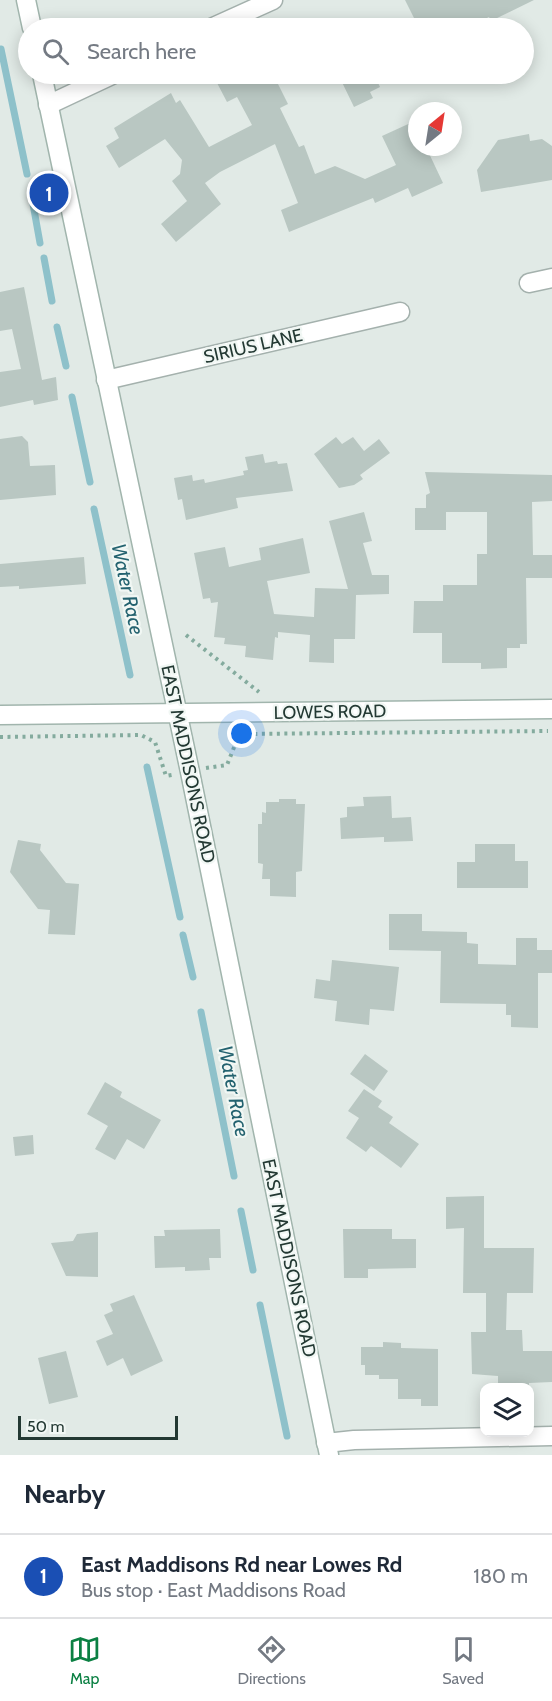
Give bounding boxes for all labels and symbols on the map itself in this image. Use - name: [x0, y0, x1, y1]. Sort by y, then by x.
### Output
- north arrow: [408, 102, 462, 156]
- pin: 1: [29, 170, 68, 216]
- street label: SIRIUS LANE: [201, 324, 305, 368]
- water label: Water Race: [107, 541, 149, 637]
- street label: EAST MADDISONS ROAD: [156, 663, 220, 865]
- street label: LOWES ROAD: [274, 700, 386, 724]
- your location: [227, 719, 256, 748]
- water label: Water Race: [213, 1043, 255, 1139]
- street label: EAST MADDISONS ROAD: [257, 1157, 321, 1359]
- scale bar: [18, 1413, 178, 1440]

